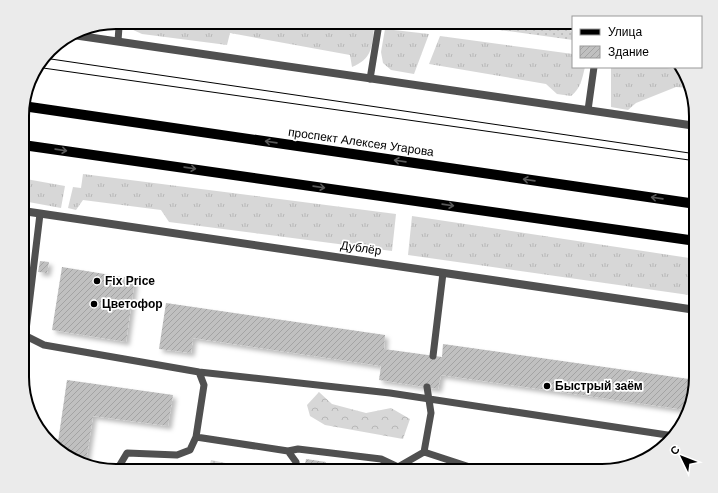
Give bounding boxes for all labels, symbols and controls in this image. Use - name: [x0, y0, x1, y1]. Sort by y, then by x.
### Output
- legend: [572, 16, 702, 68]
- text: Улица: [608, 25, 642, 39]
- text: Здание: [608, 45, 649, 59]
- street label: проспект Алексея Угарова: [287, 125, 435, 159]
- one-way arrow: [265, 138, 278, 146]
- one-way arrow: [55, 146, 68, 154]
- one-way arrow: [394, 157, 407, 165]
- one-way arrow: [183, 164, 196, 172]
- one-way arrow: [522, 176, 535, 184]
- one-way arrow: [312, 183, 325, 191]
- one-way arrow: [651, 194, 664, 202]
- one-way arrow: [441, 201, 454, 209]
- street label: Дублёр: [340, 238, 383, 258]
- place label: Fix Price: [105, 274, 155, 288]
- marker: Fix Price: [92, 276, 102, 286]
- place label: Цветофор: [102, 297, 163, 311]
- marker: Цветофор: [89, 299, 99, 309]
- place label: Быстрый заём: [555, 379, 643, 393]
- marker: Быстрый заём: [542, 381, 552, 391]
- north arrow: [662, 437, 702, 477]
- text: С: [668, 443, 682, 457]

